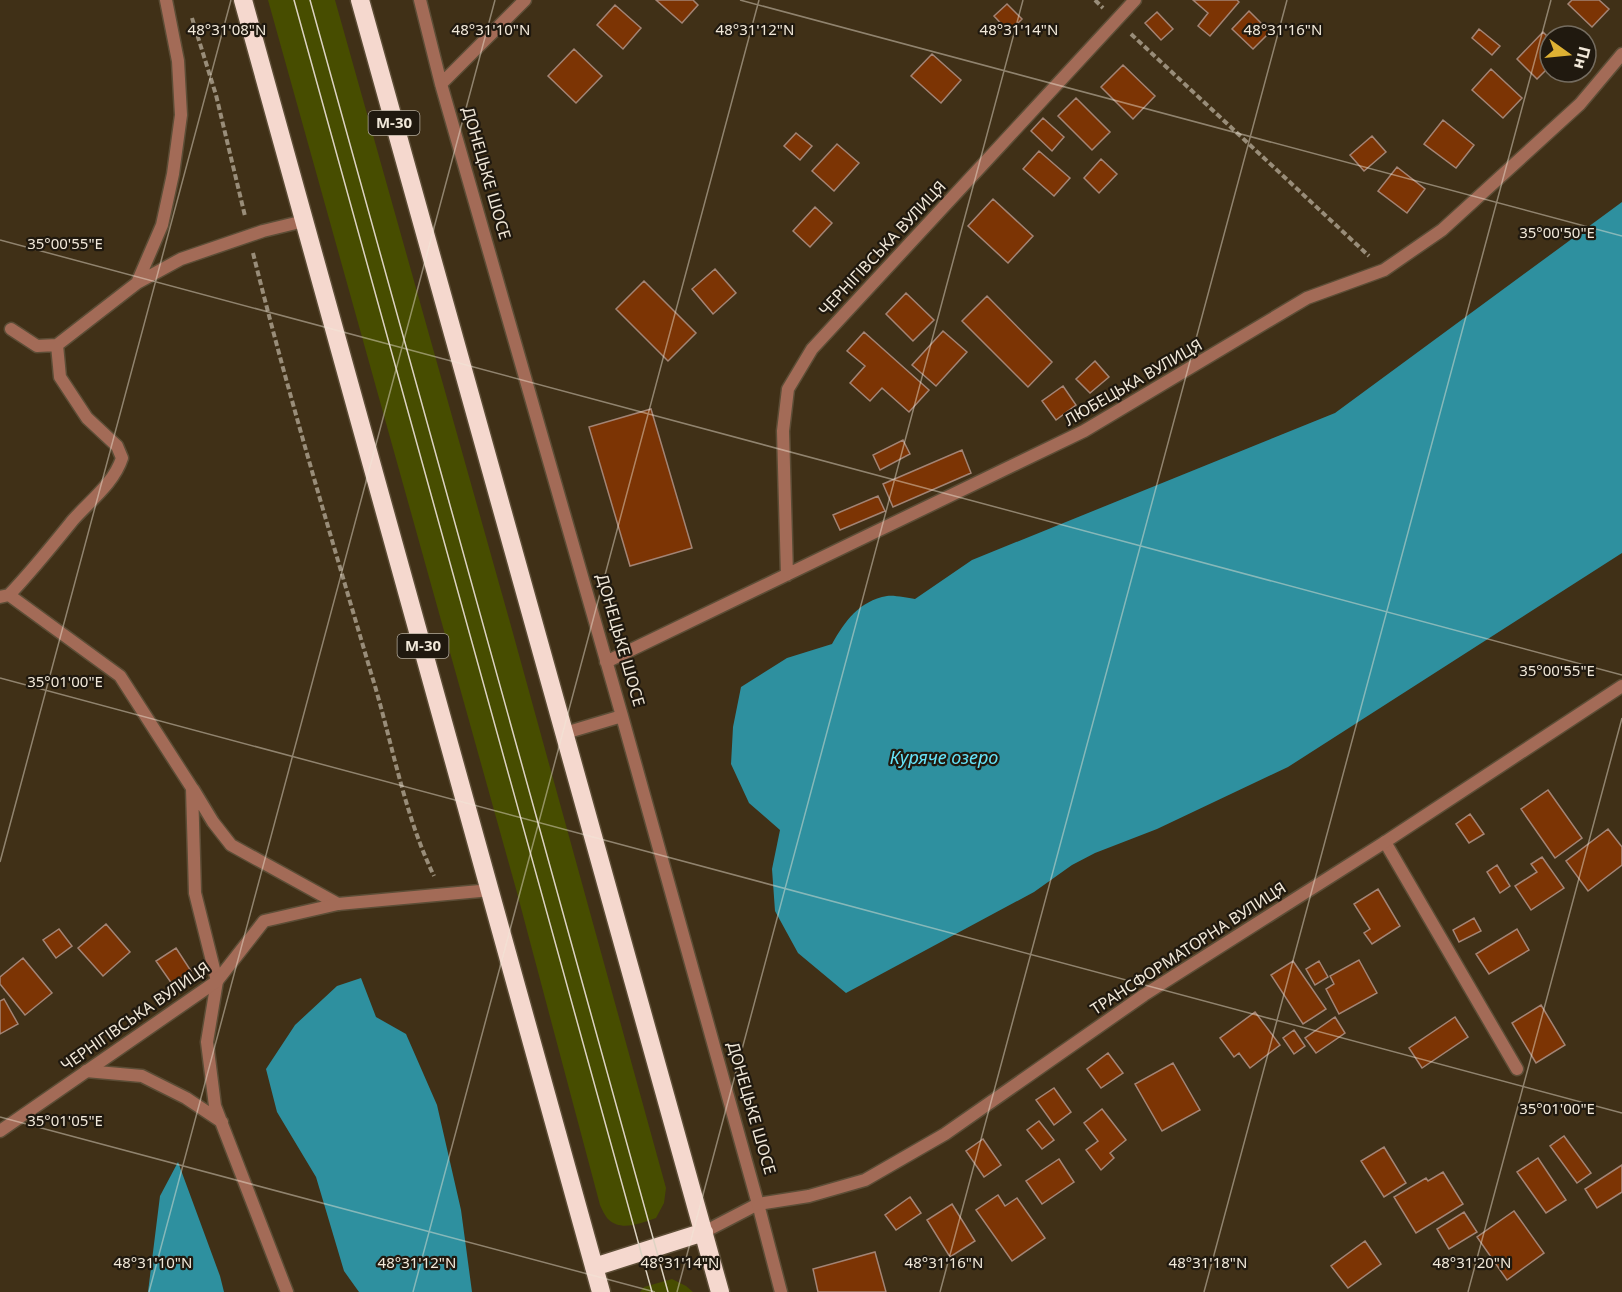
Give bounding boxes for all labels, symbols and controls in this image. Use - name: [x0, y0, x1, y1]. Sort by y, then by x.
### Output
- text: 48°31'08"N: [188, 19, 266, 39]
- text: 48°31'10"N: [452, 19, 530, 39]
- text: 48°31'12"N: [716, 19, 794, 39]
- text: 48°31'14"N: [980, 19, 1058, 39]
- text: 48°31'16"N: [1244, 19, 1322, 39]
- north arrow: [1538, 24, 1598, 84]
- text: Пн: [1569, 44, 1596, 72]
- street label: ДОНЕЦЬКЕ ШОСЕ: [458, 104, 516, 242]
- road number: М-30: [368, 111, 420, 135]
- street label: ЧЕРНІГІВСЬКА ВУЛИЦЯ: [813, 176, 951, 320]
- text: 35°00'50"E: [1519, 222, 1595, 242]
- text: 35°00'55"E: [27, 233, 103, 253]
- street label: ЛЮБЕЦЬКА ВУЛИЦЯ: [1060, 333, 1206, 431]
- street label: ДОНЕЦЬКЕ ШОСЕ: [592, 571, 650, 709]
- road number: М-30: [398, 634, 448, 658]
- text: 35°00'55"E: [1519, 660, 1595, 680]
- text: 35°01'00"E: [27, 671, 103, 691]
- water label: Куряче озеро: [890, 745, 998, 769]
- street label: ТРАНСФОРМАТОРНА ВУЛИЦЯ: [1086, 876, 1290, 1020]
- street label: ЧЕРНІГІВСЬКА ВУЛИЦЯ: [56, 956, 214, 1076]
- street label: ДОНЕЦЬКЕ ШОСЕ: [723, 1039, 781, 1177]
- text: 35°01'00"E: [1519, 1098, 1595, 1118]
- text: 35°01'05"E: [27, 1110, 103, 1130]
- text: 48°31'10"N: [114, 1252, 192, 1272]
- text: 48°31'12"N: [378, 1252, 456, 1272]
- text: 48°31'14"N: [641, 1252, 719, 1272]
- text: 48°31'16"N: [905, 1252, 983, 1272]
- text: 48°31'18"N: [1169, 1252, 1247, 1272]
- text: 48°31'20"N: [1433, 1252, 1511, 1272]

